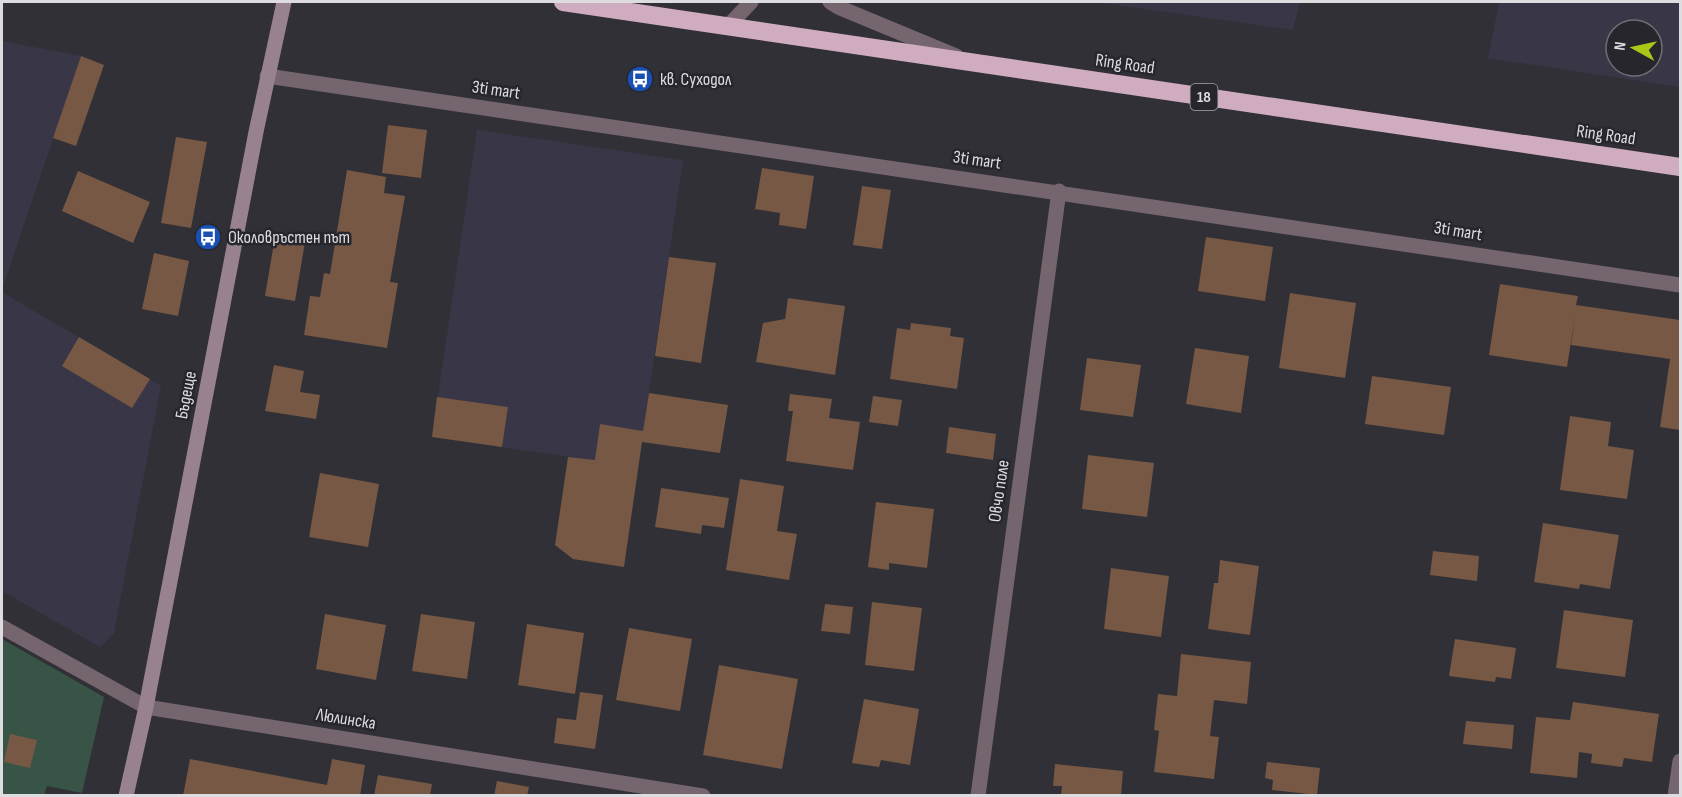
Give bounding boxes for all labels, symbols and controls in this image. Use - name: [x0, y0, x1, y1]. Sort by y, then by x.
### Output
- north arrow: [1604, 18, 1664, 78]
- text: N: [1611, 41, 1631, 52]
- street label: Ring Road: [1094, 49, 1156, 79]
- bus stop icon: кв. Суходол: [625, 64, 655, 94]
- place label: кв. Суходол: [660, 69, 732, 90]
- street label: 3ti mart: [470, 76, 522, 104]
- road number: 18: [1190, 84, 1218, 110]
- street label: Ring Road: [1575, 120, 1637, 150]
- street label: 3ti mart: [951, 146, 1003, 174]
- street label: 3ti mart: [1432, 217, 1484, 245]
- bus stop icon: Околовръстен път: [193, 222, 223, 252]
- place label: Околовръстен път: [228, 227, 350, 248]
- street label: Бъдеще: [171, 369, 201, 421]
- street label: Овчо поле: [984, 458, 1014, 524]
- street label: Люлинска: [314, 704, 377, 734]

